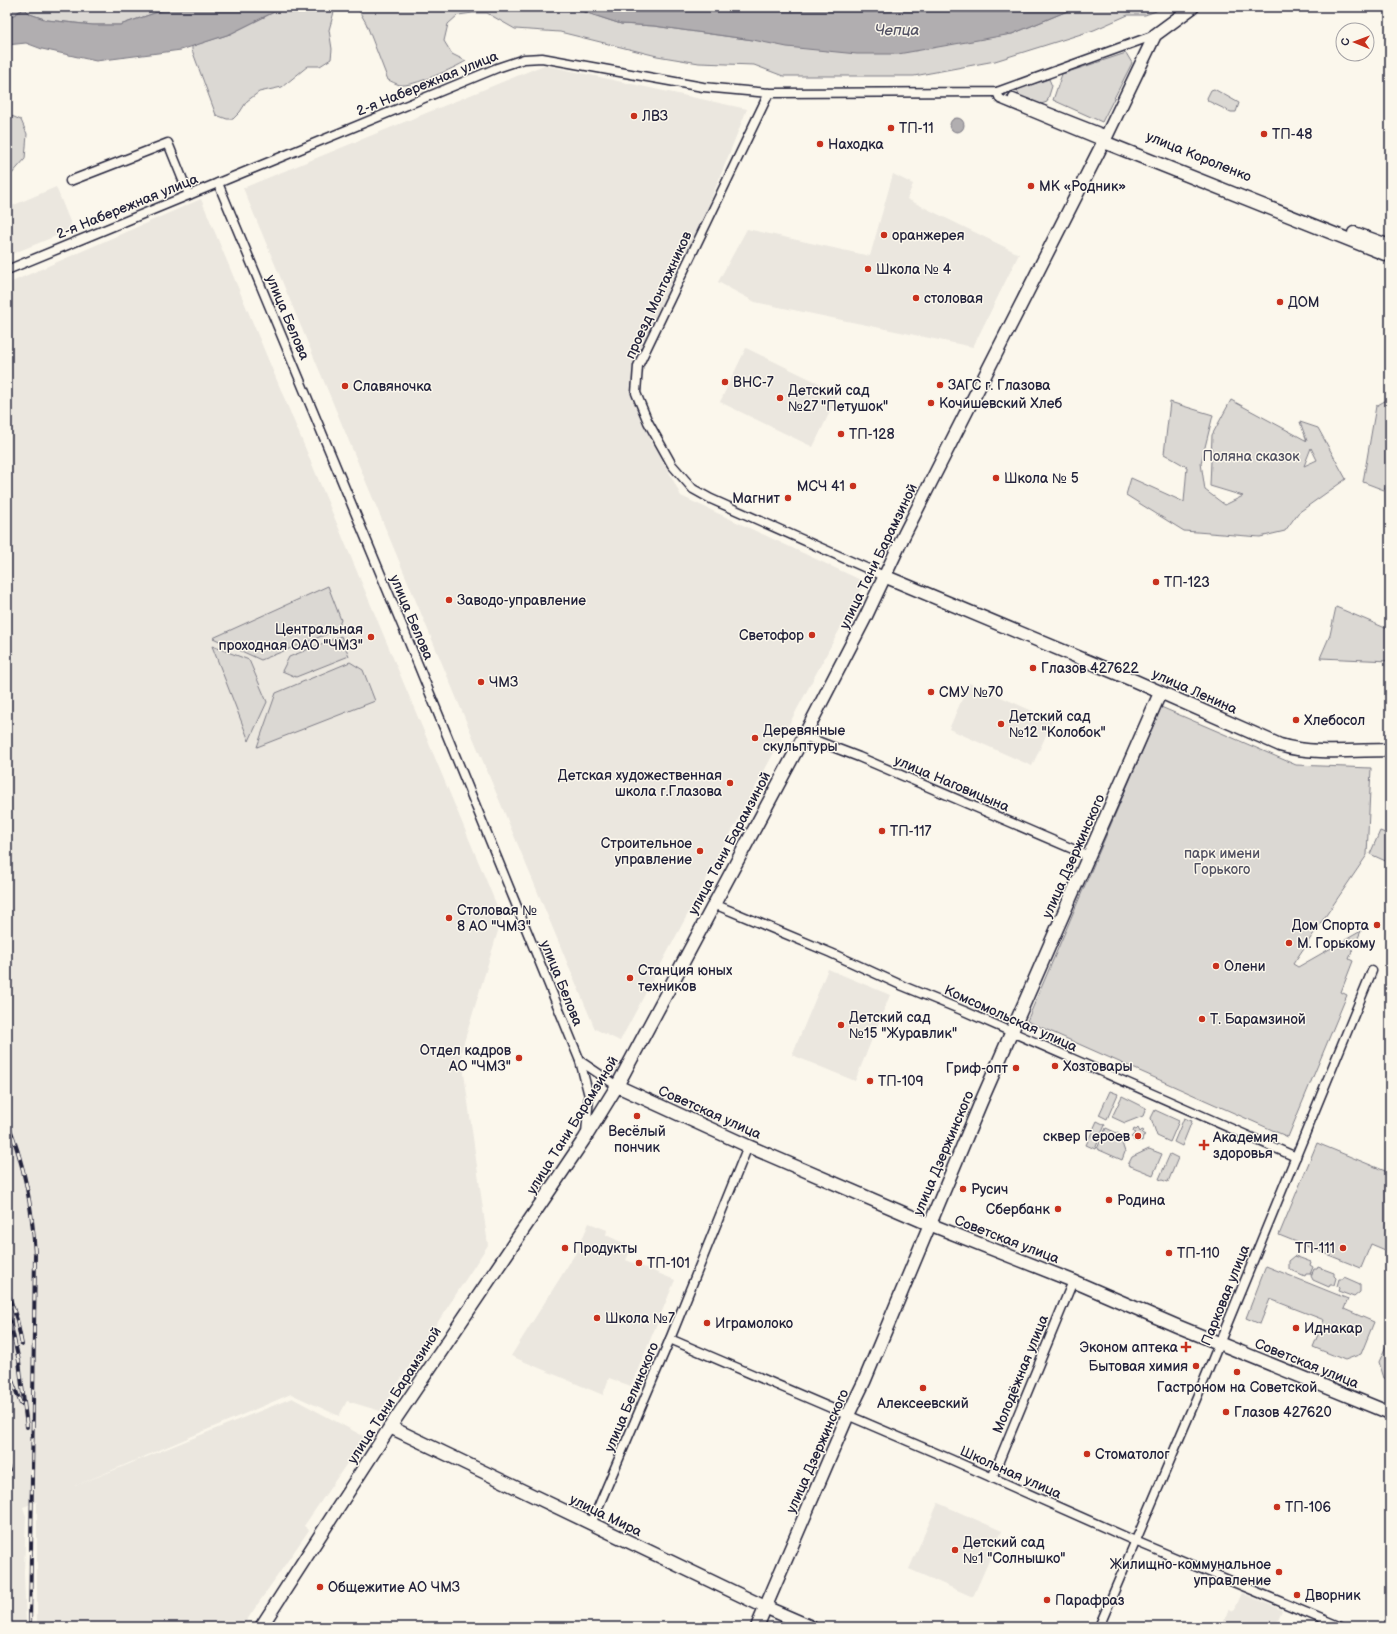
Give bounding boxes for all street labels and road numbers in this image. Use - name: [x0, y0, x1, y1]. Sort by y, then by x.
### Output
- street label: 2-я Набережная улица: [354, 47, 501, 120]
- street label: улица Короленко: [1144, 128, 1254, 185]
- street label: 2-я Набережная улица: [54, 170, 201, 243]
- street label: проезд Монтажников: [621, 228, 696, 362]
- street label: улица Белова: [262, 272, 313, 363]
- street label: улица Тани Барамзиной: [836, 481, 921, 632]
- street label: улица Белова: [386, 572, 437, 663]
- street label: улица Ленина: [1150, 665, 1241, 718]
- street label: улица Наговицына: [892, 752, 1013, 816]
- street label: улица Тани Барамзиной: [684, 769, 774, 918]
- street label: улица Дзержинского: [1038, 792, 1108, 921]
- street label: улица Белова: [537, 938, 587, 1029]
- street label: Комсомольская улица: [942, 981, 1081, 1056]
- street label: улица Тани Барамзиной: [523, 1053, 622, 1197]
- street label: Советская улица: [656, 1082, 765, 1143]
- street label: улица Дзержинского: [909, 1088, 977, 1218]
- street label: Советская улица: [952, 1212, 1062, 1268]
- street label: Парковая улица: [1198, 1242, 1254, 1348]
- street label: Молодёжная улица: [989, 1312, 1052, 1436]
- street label: улица Тани Барамзиной: [344, 1324, 445, 1467]
- street label: Советская улица: [1252, 1335, 1362, 1392]
- street label: улица Белинского: [601, 1340, 662, 1455]
- street label: улица Дзержинского: [782, 1387, 852, 1516]
- street label: Школьная улица: [957, 1442, 1065, 1503]
- street label: улица Мира: [567, 1491, 645, 1541]

